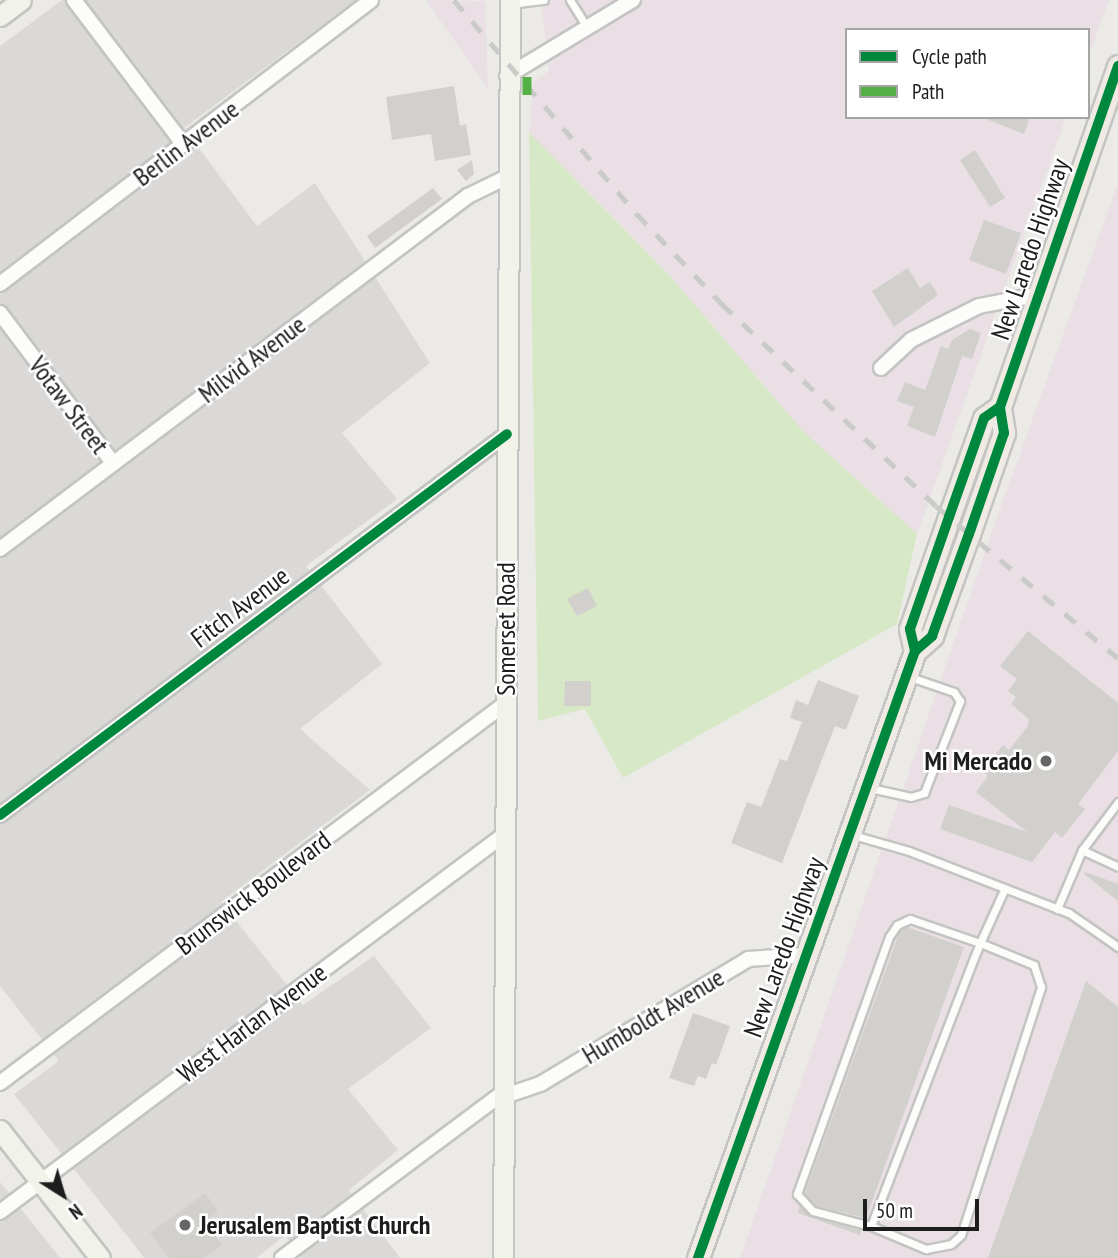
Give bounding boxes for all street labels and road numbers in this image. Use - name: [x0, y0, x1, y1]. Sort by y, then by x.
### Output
- street label: Berlin Avenue: [127, 93, 245, 193]
- street label: New Laredo Highway: [984, 154, 1076, 344]
- street label: Milvid Avenue: [192, 308, 312, 410]
- street label: Votaw Street: [22, 350, 116, 460]
- street label: Fitch Avenue: [185, 560, 295, 654]
- street label: Somerset Road: [490, 562, 522, 696]
- street label: Brunswick Boulevard: [169, 824, 337, 962]
- street label: New Laredo Highway: [737, 852, 831, 1042]
- street label: West Harlan Avenue: [171, 957, 333, 1089]
- street label: Humboldt Avenue: [576, 961, 730, 1071]

